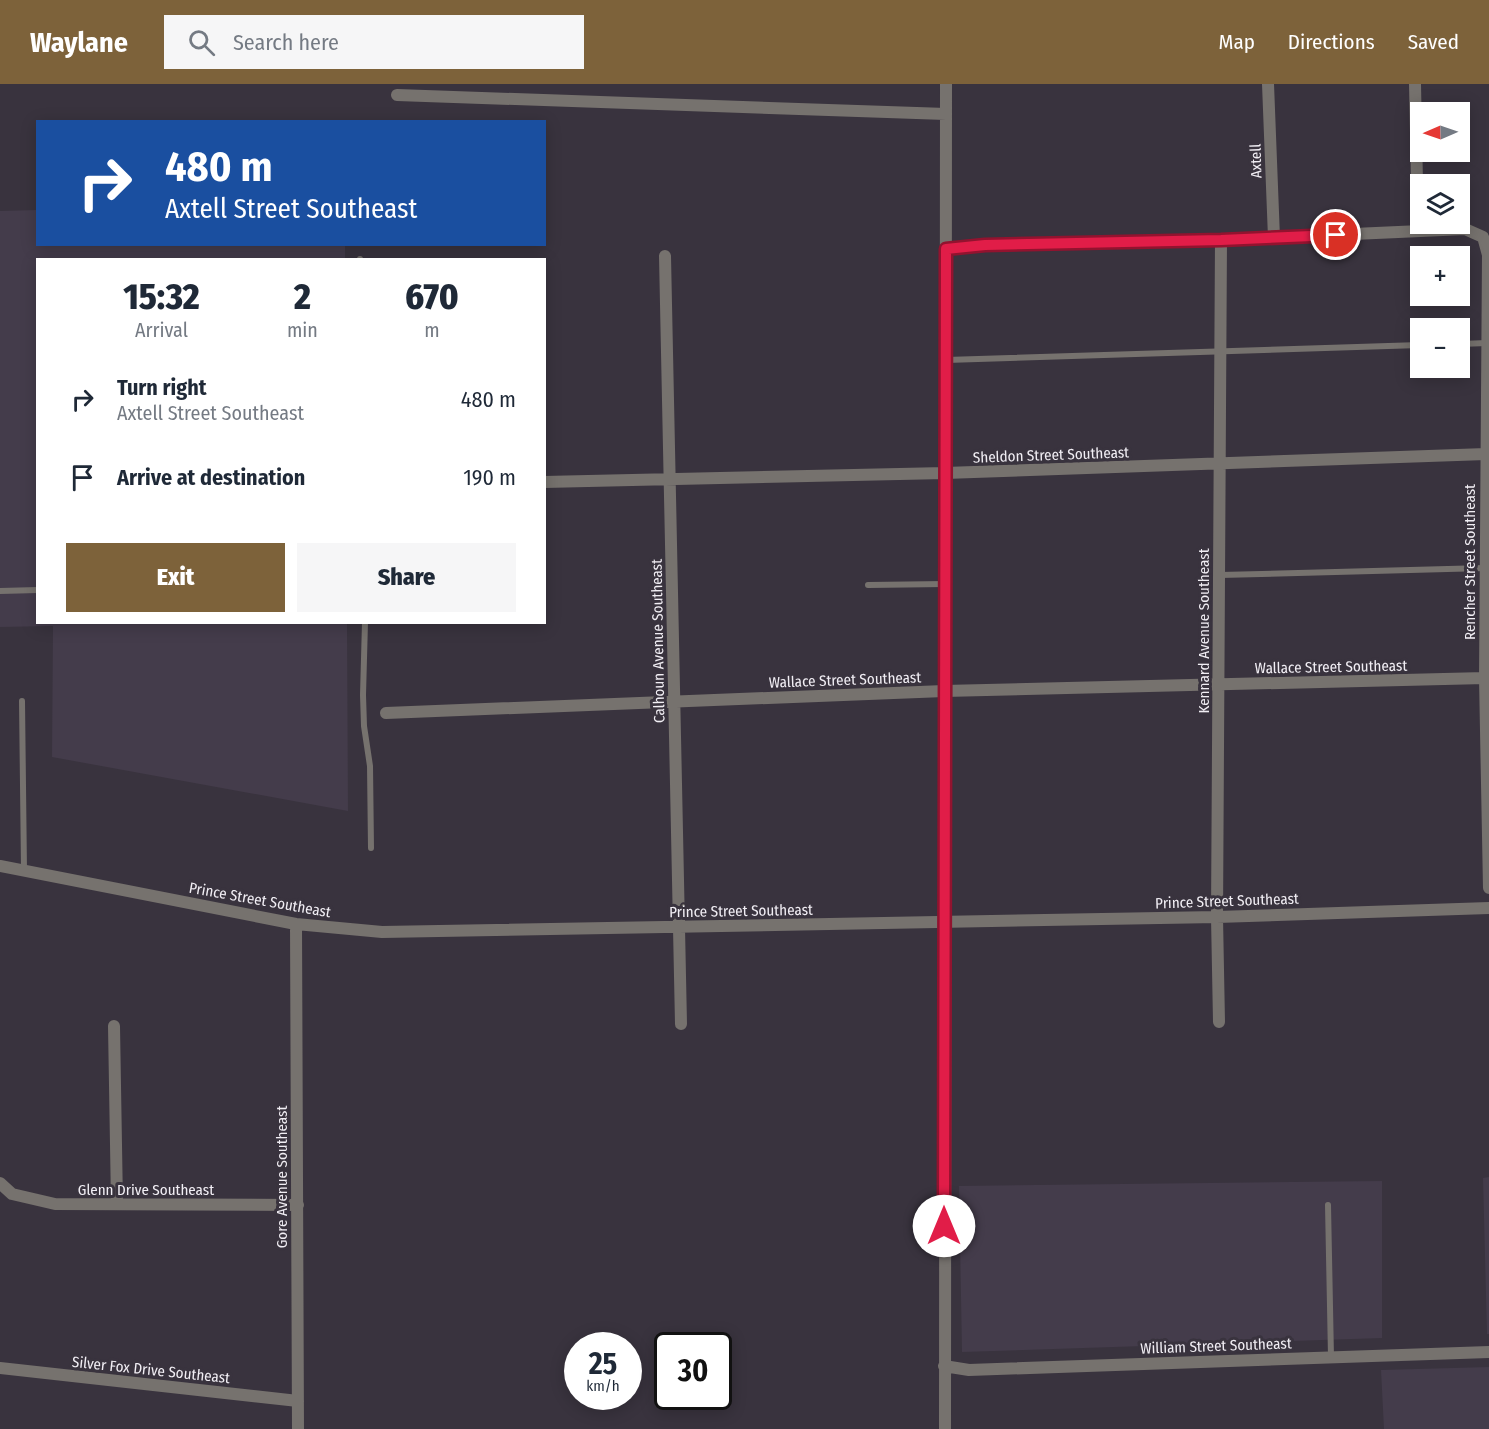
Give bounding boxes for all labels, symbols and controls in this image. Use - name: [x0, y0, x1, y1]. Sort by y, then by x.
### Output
- search box: [164, 15, 584, 69]
- text: Waylane: [30, 26, 128, 59]
- icon: search: [185, 26, 218, 59]
- text: Search here: [233, 29, 339, 56]
- text: Map: [1218, 29, 1255, 55]
- text: Directions: [1288, 29, 1375, 55]
- text: Saved: [1408, 29, 1459, 55]
- north arrow: [1410, 102, 1470, 162]
- map controls: [1410, 102, 1470, 378]
- text: 480 m: [165, 142, 272, 192]
- street label: Axtell: [1246, 143, 1266, 179]
- icon: right: [66, 144, 144, 222]
- button: layers: [1410, 174, 1470, 234]
- text: Axtell Street Southeast: [165, 193, 417, 225]
- pin: [1310, 209, 1361, 260]
- icon: arrive: [1319, 218, 1352, 251]
- button: +: [1410, 246, 1470, 306]
- text: 15:32: [123, 275, 200, 319]
- text: 2: [294, 275, 311, 319]
- text: 670: [405, 275, 459, 319]
- text: Arrival: [135, 318, 188, 342]
- text: min: [287, 318, 318, 342]
- text: m: [424, 318, 440, 342]
- button: −: [1410, 318, 1470, 378]
- text: Turn right: [117, 374, 206, 401]
- icon: right: [66, 383, 99, 416]
- text: 480 m: [461, 386, 516, 413]
- text: Axtell Street Southeast: [117, 401, 304, 425]
- street label: Sheldon Street Southeast: [973, 443, 1129, 467]
- icon: arrive: [66, 461, 99, 494]
- text: Arrive at destination: [117, 464, 305, 491]
- text: 190 m: [463, 464, 516, 491]
- street label: Rencher Street Southeast: [1461, 484, 1479, 640]
- button: Exit: [66, 543, 285, 612]
- button: Share: [297, 543, 516, 612]
- street label: Kennard Avenue Southeast: [1195, 548, 1213, 714]
- street label: Calhoun Avenue Southeast: [648, 559, 668, 723]
- street label: Wallace Street Southeast: [1255, 657, 1407, 677]
- street label: Wallace Street Southeast: [768, 668, 922, 692]
- street label: Prince Street Southeast: [188, 879, 332, 921]
- street label: Prince Street Southeast: [1155, 889, 1299, 913]
- street label: Prince Street Southeast: [669, 901, 813, 921]
- street label: Gore Avenue Southeast: [273, 1106, 291, 1248]
- street label: Glenn Drive Southeast: [78, 1181, 214, 1199]
- position arrow: [912, 1194, 976, 1258]
- speed limit sign: 30: [654, 1332, 732, 1410]
- street label: William Street Southeast: [1140, 1334, 1292, 1358]
- text: 25: [589, 1346, 617, 1382]
- street label: Silver Fox Drive Southeast: [71, 1353, 231, 1387]
- text: km/h: [586, 1377, 620, 1395]

